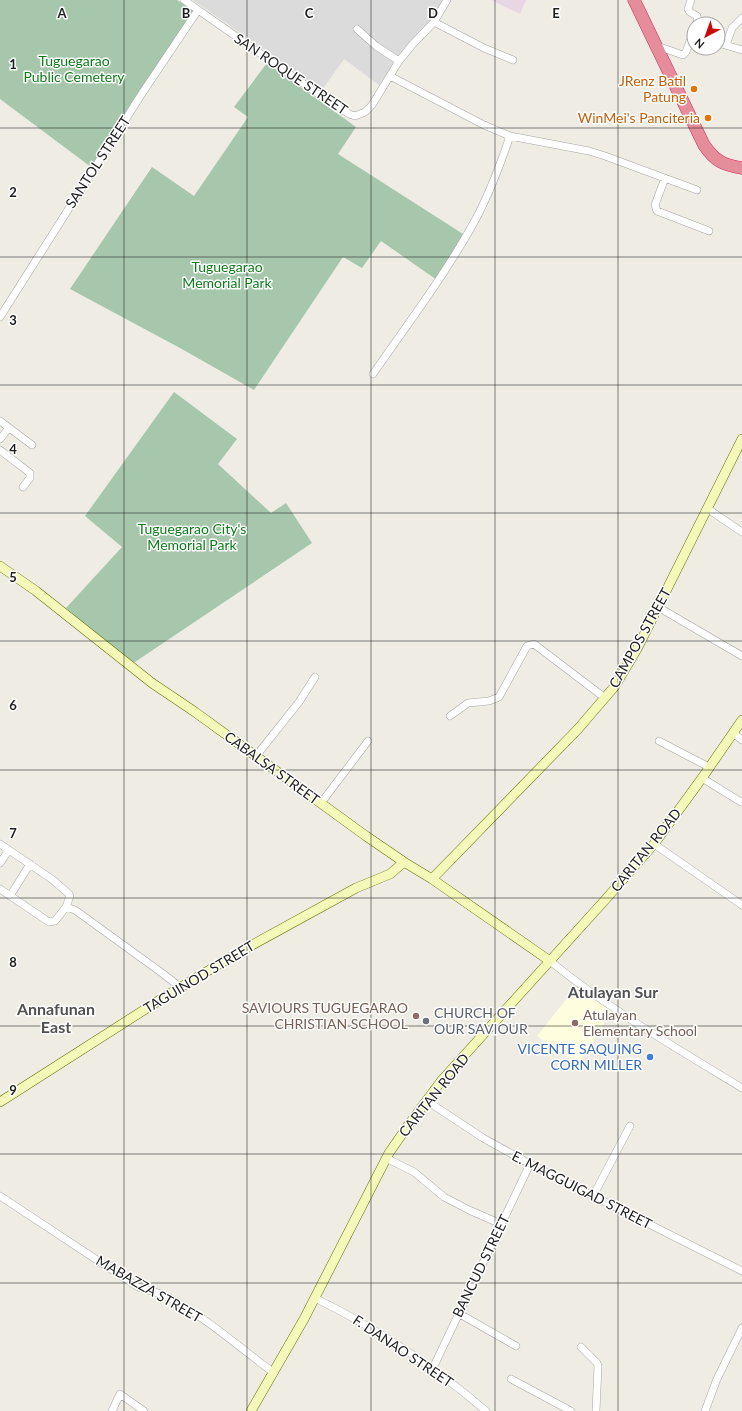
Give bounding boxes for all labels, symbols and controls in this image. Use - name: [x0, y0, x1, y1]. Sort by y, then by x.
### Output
- text: A: [56, 5, 67, 21]
- text: B: [182, 5, 191, 21]
- text: C: [305, 5, 314, 21]
- text: D: [428, 5, 438, 21]
- text: E: [552, 5, 560, 21]
- north arrow: [686, 16, 726, 56]
- street label: SAN ROQUE STREET: [231, 29, 352, 118]
- text: N: [692, 36, 707, 52]
- park label: Tuguegarao Public Cemetery: [23, 52, 125, 85]
- text: 1: [9, 56, 17, 72]
- place label: JRenz Batil Patung: [619, 72, 686, 105]
- marker: JRenz Batil Patung: [689, 84, 699, 94]
- place label: WinMei's Panciteria: [578, 109, 700, 126]
- street label: SANTOL STREET: [62, 112, 134, 211]
- marker: WinMei's Panciteria: [703, 113, 713, 123]
- text: 2: [9, 184, 17, 200]
- park label: Tuguegarao Memorial Park: [182, 258, 273, 291]
- text: 3: [9, 312, 17, 328]
- text: 4: [9, 441, 17, 457]
- park label: Tuguegarao City's Memorial Park: [138, 520, 246, 553]
- text: 5: [9, 569, 17, 585]
- street label: CAMPOS STREET: [605, 584, 674, 691]
- text: 6: [9, 697, 17, 713]
- street label: CABALSA STREET: [221, 727, 324, 808]
- street label: CARITAN ROAD: [607, 805, 684, 895]
- text: 7: [9, 825, 17, 841]
- street label: TAGUINOD STREET: [140, 936, 258, 1016]
- text: 8: [9, 954, 17, 970]
- district label: Atulayan Sur: [567, 982, 658, 1001]
- district label: Annafunan East: [16, 999, 95, 1036]
- place label: SAVIOURS TUGUEGARAO CHRISTIAN SCHOOL: [242, 999, 408, 1032]
- place label: CHURCH OF OUR SAVIOUR: [434, 1004, 528, 1037]
- place label: Atulayan Elementary School: [583, 1006, 697, 1039]
- marker: SAVIOURS TUGUEGARAO CHRISTIAN SCHOOL: [411, 1011, 421, 1021]
- marker: CHURCH OF OUR SAVIOUR: [421, 1016, 431, 1026]
- marker: Atulayan Elementary School: [570, 1018, 580, 1028]
- place label: VICENTE SAQUING CORN MILLER: [518, 1040, 642, 1073]
- street label: CARITAN ROAD: [395, 1050, 472, 1140]
- marker: VICENTE SAQUING CORN MILLER: [645, 1052, 655, 1062]
- text: 9: [9, 1082, 17, 1098]
- street label: E. MAGGUIGAD STREET: [509, 1147, 656, 1233]
- street label: BANCUD STREET: [448, 1211, 513, 1320]
- street label: MABAZZA STREET: [93, 1251, 206, 1326]
- street label: F. DANAO STREET: [350, 1311, 457, 1391]

